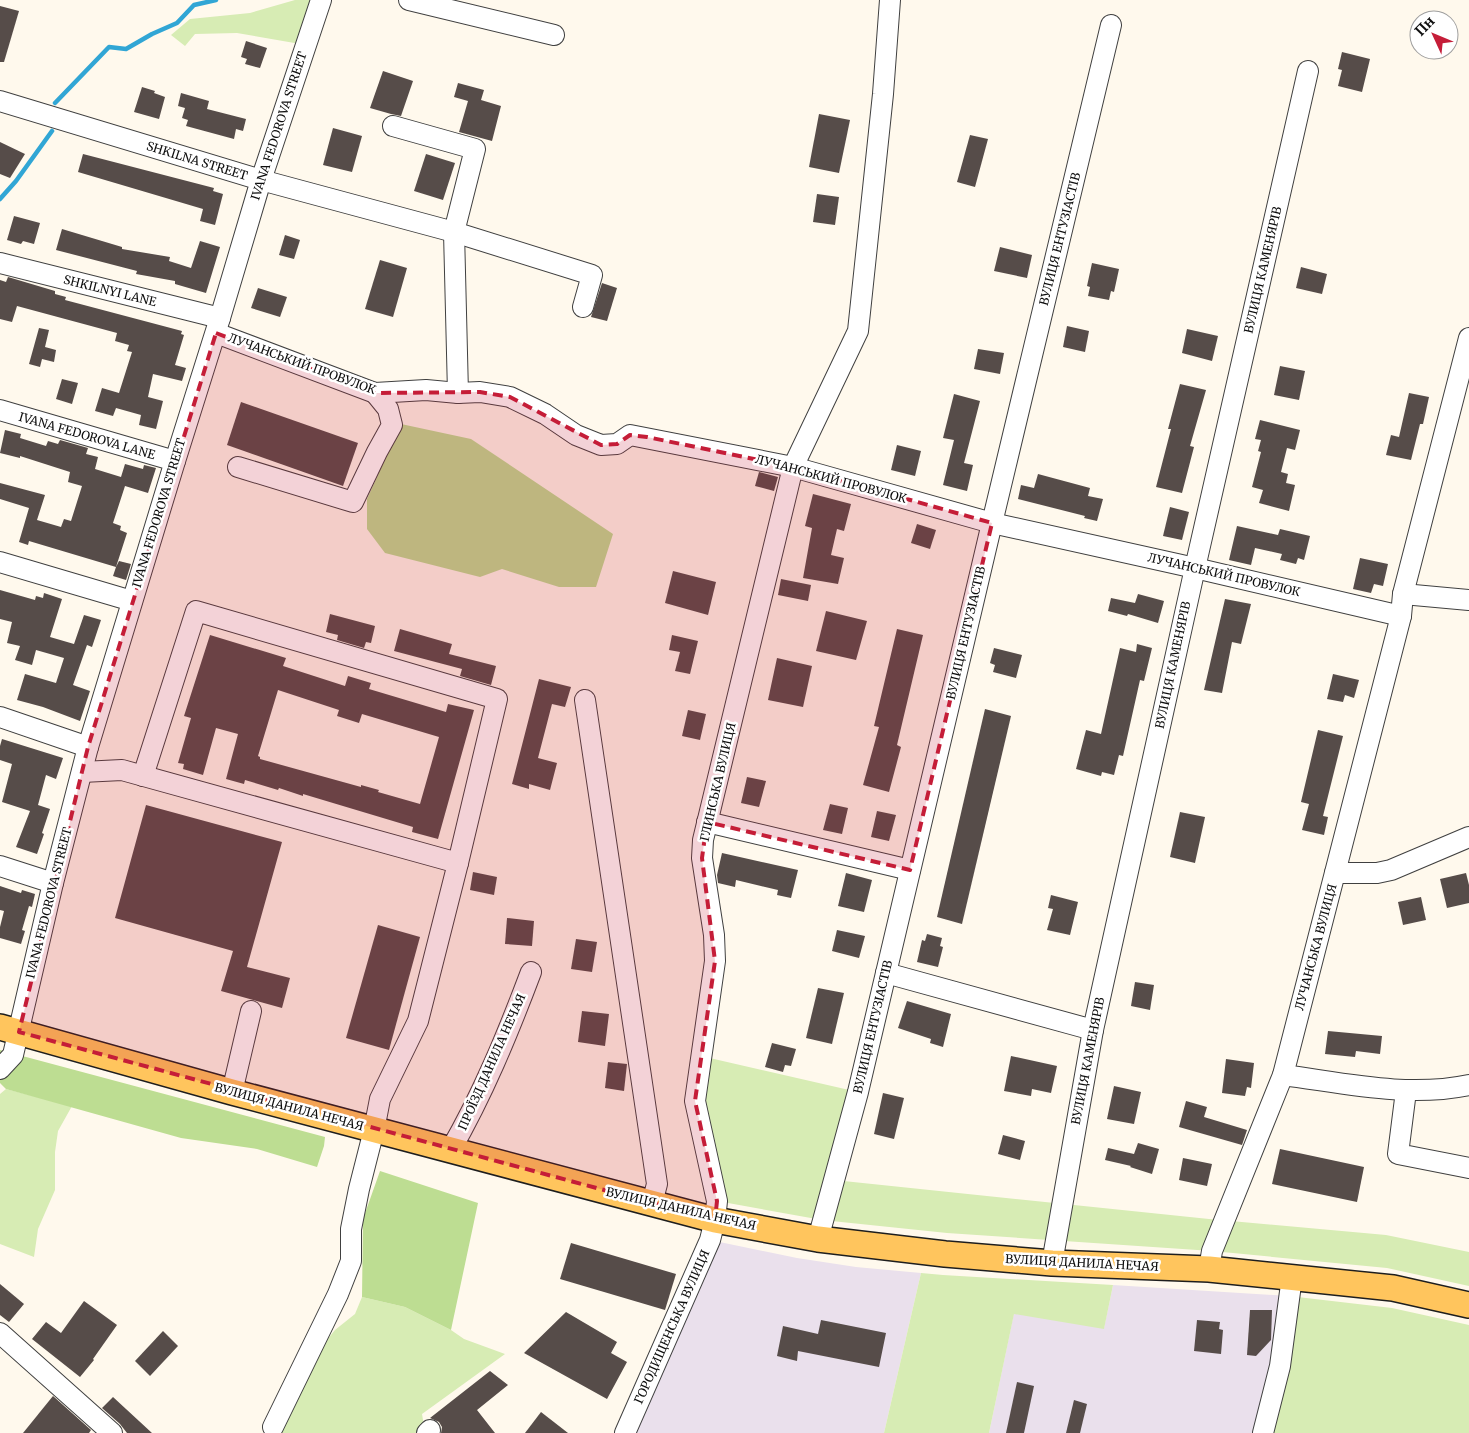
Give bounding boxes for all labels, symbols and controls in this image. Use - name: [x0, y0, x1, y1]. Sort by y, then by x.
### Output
- north arrow: [1409, 10, 1459, 60]
- text: Пн: [1411, 12, 1439, 40]
- street label: IVANA FEDOROVA STREET: [247, 49, 310, 202]
- street label: SHKILNA STREET: [145, 138, 250, 183]
- street label: ВУЛИЦЯ ЕНТУЗІАСТІВ: [1036, 171, 1083, 307]
- street label: ВУЛИЦЯ КАМЕНЯРІВ: [1241, 205, 1284, 335]
- street label: SHKILNYI LANE: [62, 272, 159, 309]
- street label: ЛУЧАНСЬКИЙ ПРОВУЛОК: [226, 330, 378, 397]
- street label: IVANA FEDOROVA LANE: [17, 409, 157, 462]
- street label: IVANA FEDOROVA STREET: [129, 436, 189, 589]
- street label: ЛУЧАНСЬКИЙ ПРОВУЛОК: [754, 451, 909, 506]
- street label: ЛУЧАНСЬКИЙ ПРОВУЛОК: [1146, 550, 1302, 599]
- street label: ВУЛИЦЯ ЕНТУЗІАСТІВ: [943, 565, 988, 701]
- street label: ВУЛИЦЯ КАМЕНЯРІВ: [1152, 600, 1193, 730]
- street label: ГЛИНСЬКА ВУЛИЦЯ: [697, 721, 739, 843]
- street label: IVANA FEDOROVA STREET: [22, 825, 75, 980]
- street label: ЛУЧАНСЬКА ВУЛИЦЯ: [1291, 882, 1340, 1012]
- street label: ВУЛИЦЯ ЕНТУЗІАСТІВ: [850, 959, 895, 1095]
- street label: ПРОЇЗД ДАНИЛА НЕЧАЯ: [455, 991, 529, 1132]
- street label: ВУЛИЦЯ КАМЕНЯРІВ: [1068, 996, 1107, 1126]
- street label: ВУЛИЦЯ ДАНИЛА НЕЧАЯ: [213, 1079, 366, 1134]
- street label: ВУЛИЦЯ ДАНИЛА НЕЧАЯ: [604, 1184, 758, 1233]
- street label: ГОРОДИЩЕНСЬКА ВУЛИЦЯ: [631, 1247, 713, 1406]
- street label: ВУЛИЦЯ ДАНИЛА НЕЧАЯ: [1005, 1251, 1160, 1274]

